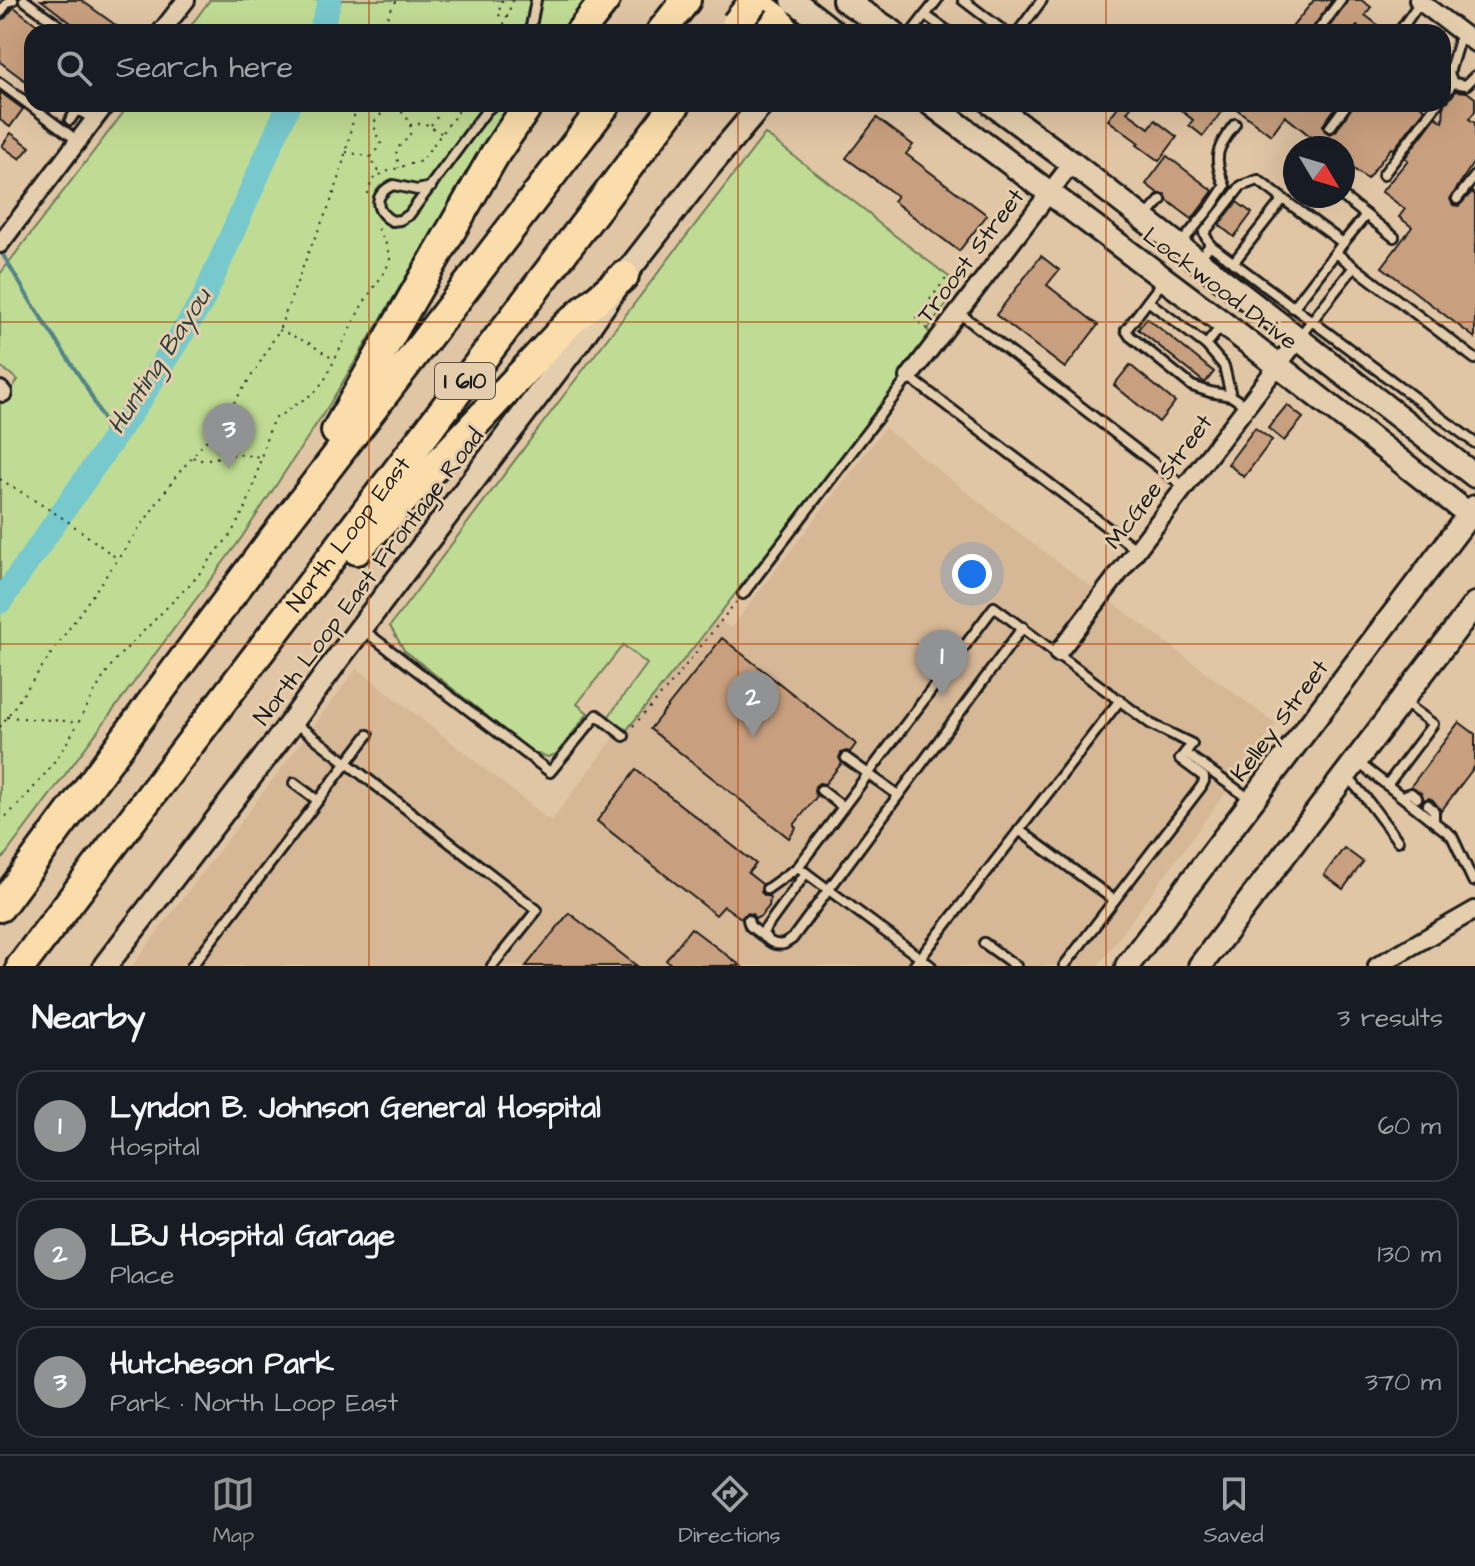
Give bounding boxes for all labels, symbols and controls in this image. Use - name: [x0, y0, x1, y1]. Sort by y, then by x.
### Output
- search box: [24, 24, 1451, 112]
- icon: search: [52, 46, 96, 90]
- text: Search here: [116, 47, 293, 89]
- north arrow: [1283, 136, 1355, 208]
- street label: Troost Street: [909, 181, 1033, 330]
- street label: Lockwood Drive: [1135, 219, 1305, 359]
- water label: Hunting Bayou: [98, 280, 221, 441]
- road number: I 610: [435, 363, 495, 399]
- pin: 3: [203, 403, 255, 469]
- street label: McGee Street: [1097, 407, 1221, 557]
- street label: North Loop East Frontage Road: [246, 421, 493, 733]
- street label: North Loop East: [279, 449, 419, 619]
- your location: [952, 554, 992, 594]
- pin: 1: [916, 630, 968, 696]
- street label: Kelley Street: [1223, 653, 1338, 790]
- pin: 2: [727, 671, 779, 737]
- text: Nearby: [32, 994, 146, 1042]
- text: 3 results: [1337, 1000, 1443, 1036]
- text: Lyndon B. Johnson General Hospital: [110, 1087, 601, 1129]
- text: 1: [58, 1108, 62, 1144]
- text: 60 m: [1378, 1108, 1441, 1144]
- text: Hospital: [110, 1129, 200, 1165]
- text: LBJ Hospital Garage: [110, 1215, 395, 1257]
- text: 2: [53, 1236, 67, 1272]
- text: 130 m: [1377, 1236, 1441, 1272]
- text: Place: [110, 1257, 174, 1293]
- text: Hutcheson Park: [110, 1343, 334, 1385]
- text: 3: [53, 1364, 67, 1400]
- text: 370 m: [1365, 1364, 1441, 1400]
- text: Park · North Loop East: [110, 1385, 398, 1421]
- tab: Map: [211, 1472, 255, 1551]
- tab: Directions: [678, 1472, 781, 1551]
- tab: Saved: [1204, 1472, 1264, 1551]

